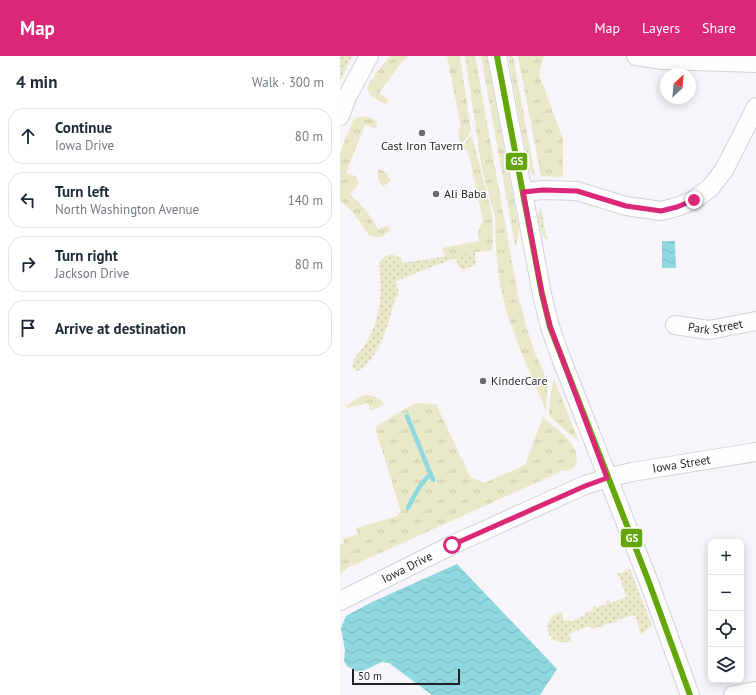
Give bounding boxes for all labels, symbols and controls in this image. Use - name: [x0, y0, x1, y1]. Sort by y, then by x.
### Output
- text: Map: [20, 16, 55, 40]
- text: Map: [594, 19, 620, 37]
- text: Layers: [642, 19, 680, 37]
- text: Share: [702, 19, 736, 37]
- north arrow: [660, 68, 696, 104]
- text: 4 min: [16, 71, 57, 93]
- text: Walk · 300 m: [252, 74, 324, 91]
- text: Continue: [55, 118, 112, 137]
- icon: ahead: [17, 125, 39, 147]
- text: 80 m: [295, 128, 323, 145]
- marker: Cast Iron Tavern: [417, 128, 427, 138]
- text: Iowa Drive: [55, 137, 114, 154]
- place label: Cast Iron Tavern: [381, 138, 463, 153]
- line badge: GS: [505, 152, 528, 171]
- text: GS: [511, 154, 523, 168]
- text: Turn left: [55, 182, 109, 201]
- place label: Ali Baba: [444, 186, 486, 201]
- icon: left: [17, 189, 39, 211]
- marker: Ali Baba: [431, 189, 441, 199]
- route end: [685, 191, 703, 209]
- text: 140 m: [288, 192, 323, 209]
- text: North Washington Avenue: [55, 201, 199, 218]
- text: Turn right: [55, 246, 118, 265]
- icon: right: [17, 253, 39, 275]
- text: 80 m: [295, 256, 323, 273]
- text: Jackson Drive: [55, 265, 129, 282]
- street label: Park Street: [687, 316, 744, 337]
- icon: arrive: [17, 317, 39, 339]
- text: Arrive at destination: [55, 319, 186, 338]
- place label: KinderCare: [491, 373, 548, 388]
- marker: KinderCare: [478, 376, 488, 386]
- street label: Iowa Street: [651, 451, 711, 476]
- line badge: GS: [620, 528, 643, 548]
- text: GS: [626, 531, 638, 545]
- route start: [443, 536, 461, 554]
- map controls: [708, 539, 744, 683]
- button: +: [708, 539, 744, 575]
- street label: Iowa Drive: [379, 548, 435, 586]
- button: −: [708, 575, 744, 611]
- button: locate: [708, 611, 744, 647]
- button: layers: [708, 647, 744, 683]
- scale bar: [352, 667, 460, 686]
- text: 50 m: [358, 669, 382, 683]

